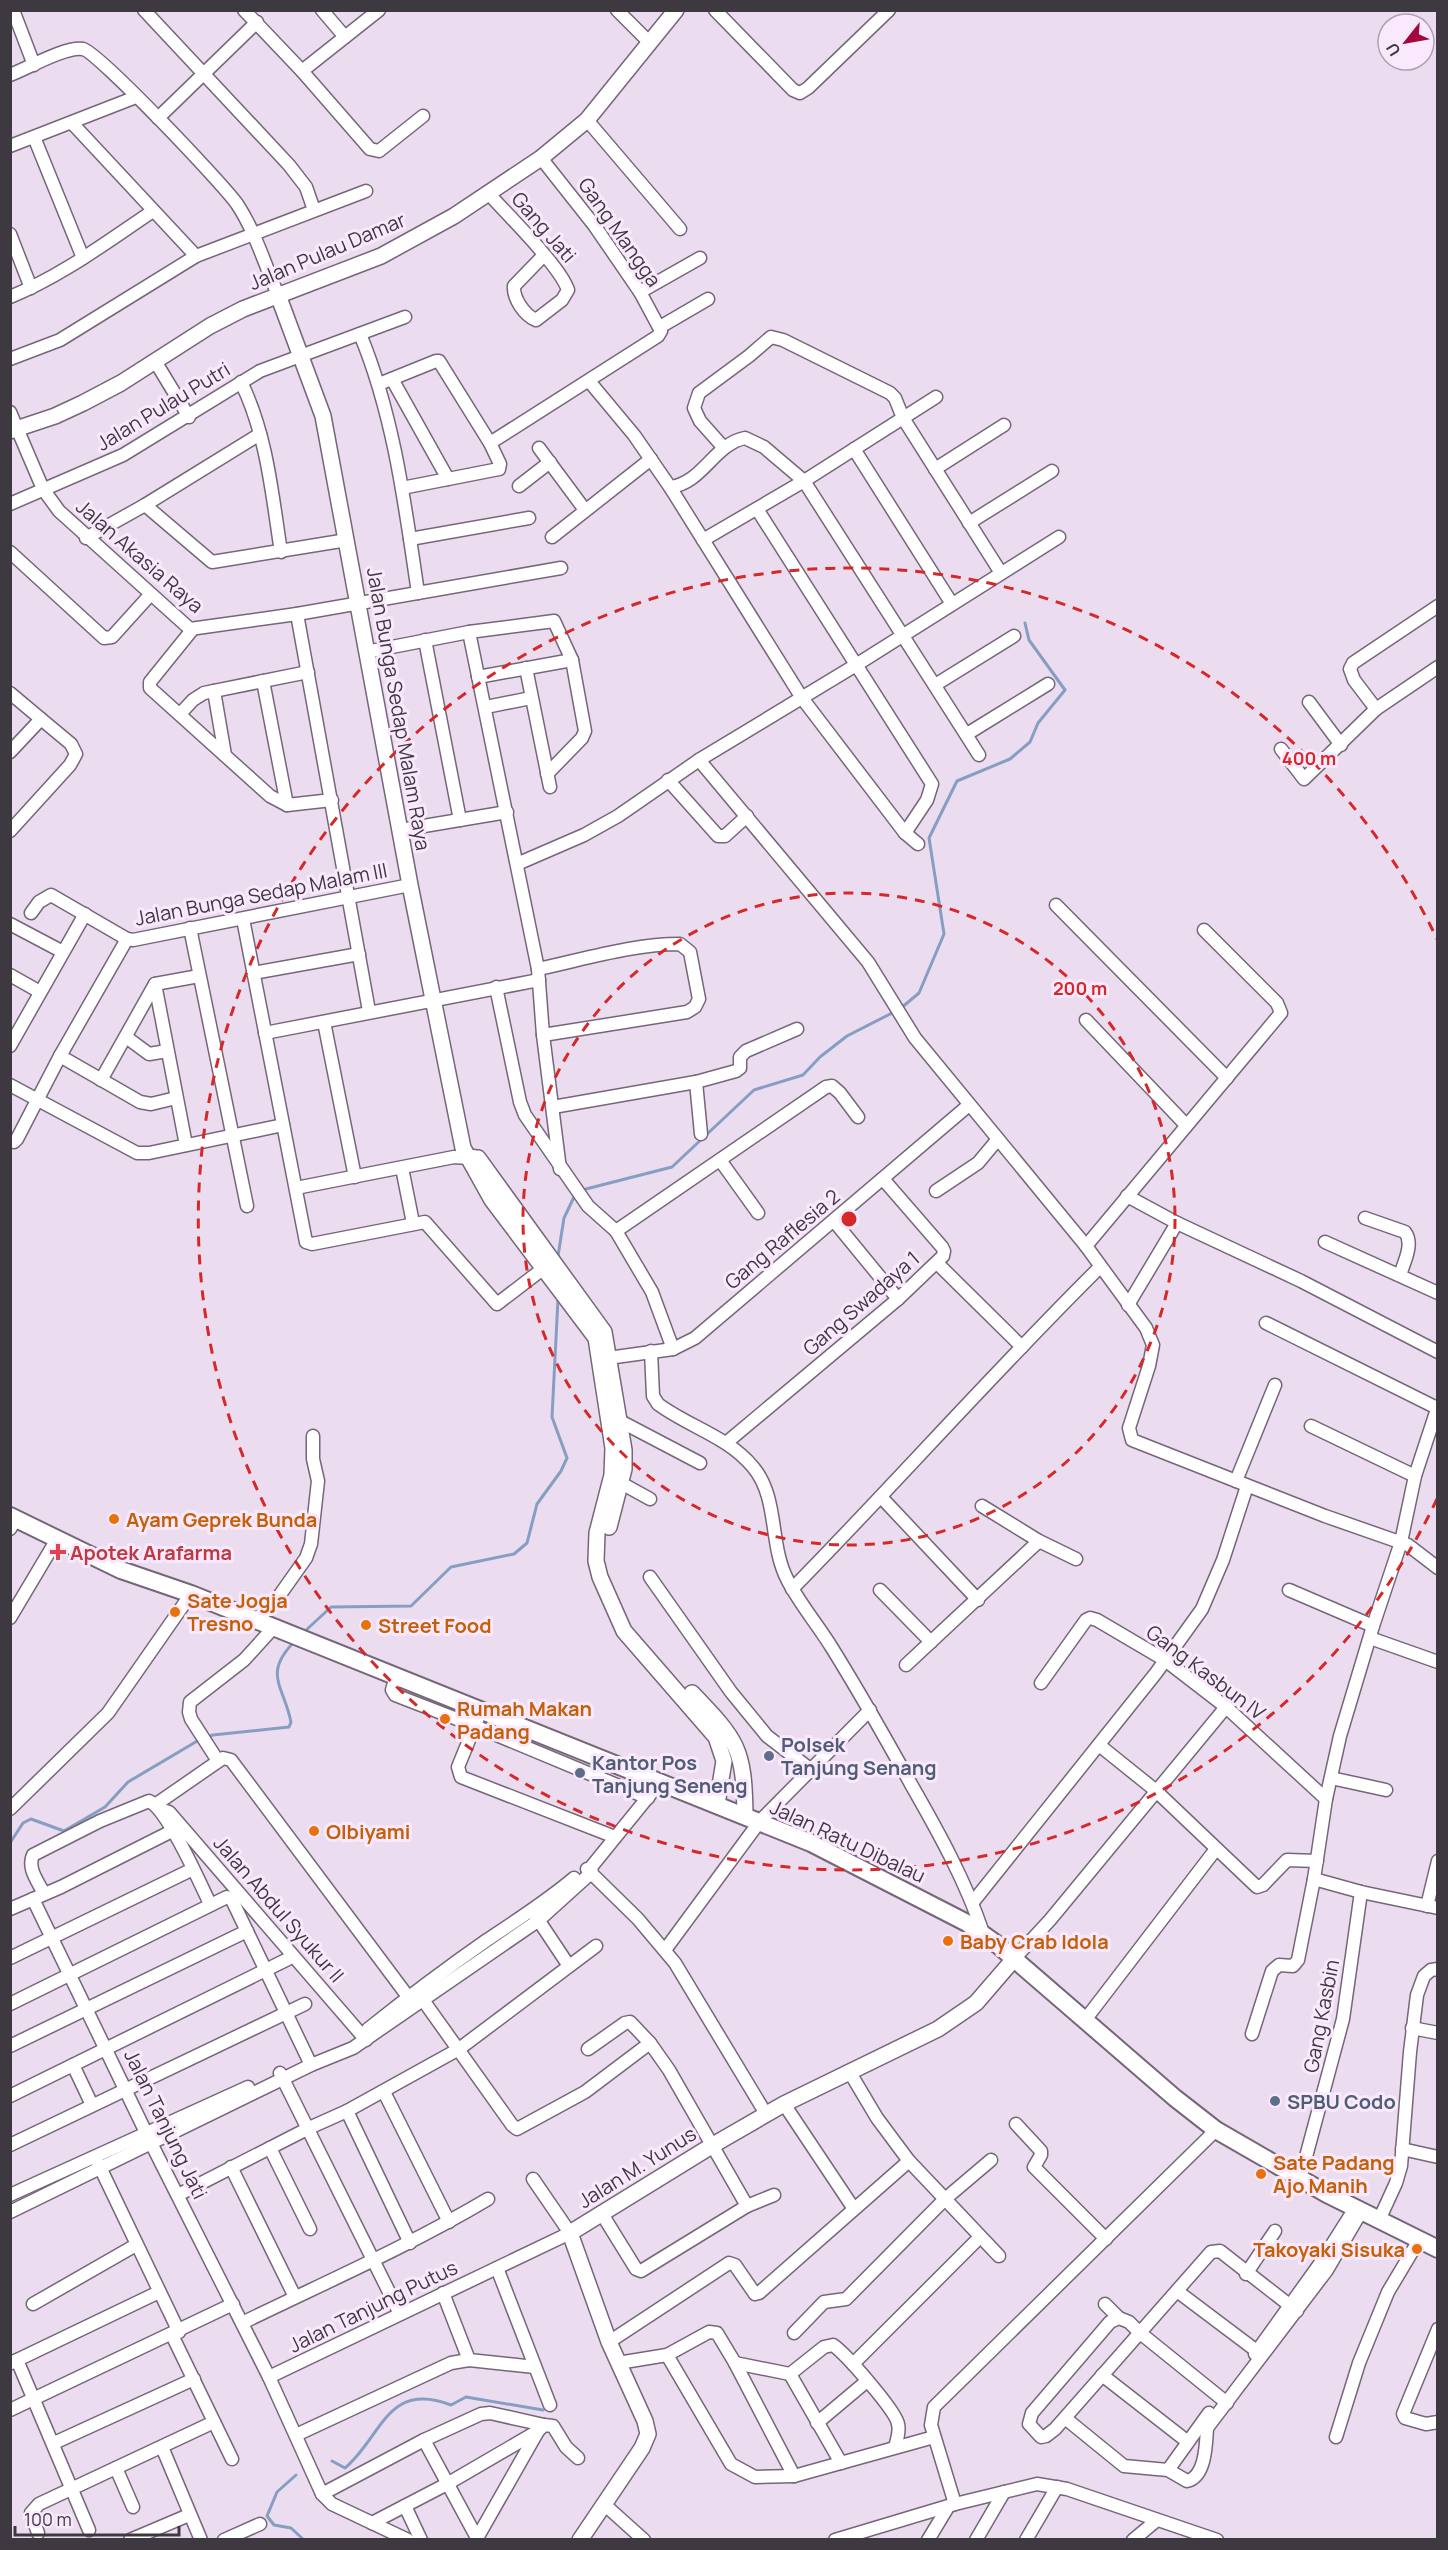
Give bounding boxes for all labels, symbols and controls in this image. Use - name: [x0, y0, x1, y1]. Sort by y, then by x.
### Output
- north arrow: [1376, 12, 1436, 72]
- text: U: [1381, 39, 1406, 60]
- street label: Gang Mangga: [572, 172, 668, 292]
- street label: Gang Jati: [506, 186, 582, 268]
- street label: Jalan Pulau Damar: [245, 206, 409, 296]
- street label: Jalan Pulau Putri: [91, 355, 235, 457]
- street label: Jalan Akasia Raya: [71, 493, 209, 619]
- street label: Jalan Bunga Sedap Malam Raya: [361, 565, 437, 853]
- text: 400 m: [1282, 746, 1336, 770]
- street label: Jalan Bunga Sedap Malam III: [133, 856, 389, 932]
- text: 200 m: [1053, 976, 1107, 1000]
- street label: Gang Raflesia 2: [719, 1183, 845, 1295]
- centre of rings: [839, 1209, 859, 1229]
- street label: Gang Swadaya 1: [797, 1245, 925, 1361]
- place label: Ayam Geprek Bunda: [126, 1506, 317, 1533]
- marker: Ayam Geprek Bunda: [107, 1512, 121, 1526]
- place label: Apotek Arafarma: [70, 1539, 232, 1566]
- marker: Apotek Arafarma: [51, 1545, 65, 1559]
- place label: Sate Jogja Tresno: [187, 1587, 288, 1637]
- marker: Sate Jogja Tresno: [168, 1605, 182, 1619]
- place label: Street Food: [378, 1612, 492, 1639]
- marker: Street Food: [359, 1618, 373, 1632]
- street label: Gang Kasbun IV: [1141, 1618, 1271, 1726]
- place label: Rumah Makan Padang: [457, 1695, 592, 1745]
- marker: Rumah Makan Padang: [438, 1712, 452, 1726]
- place label: Polsek Tanjung Senang: [781, 1731, 937, 1781]
- place label: Kantor Pos Tanjung Seneng: [592, 1749, 748, 1799]
- marker: Polsek Tanjung Senang: [762, 1749, 776, 1763]
- marker: Kantor Pos Tanjung Seneng: [573, 1766, 587, 1780]
- street label: Jalan Ratu Dibalau: [766, 1793, 930, 1889]
- place label: Olbiyami: [326, 1818, 410, 1845]
- marker: Olbiyami: [307, 1824, 321, 1838]
- street label: Jalan Abdul Syukur II: [208, 1830, 350, 1988]
- place label: Baby Crab Idola: [960, 1928, 1109, 1955]
- marker: Baby Crab Idola: [941, 1934, 955, 1948]
- street label: Gang Kasbin: [1297, 1957, 1345, 2075]
- street label: Jalan Tanjung Jati: [118, 2045, 214, 2203]
- place label: SPBU Codo: [1287, 2088, 1396, 2115]
- marker: SPBU Codo: [1268, 2094, 1282, 2108]
- street label: Jalan M. Yunus: [573, 2120, 701, 2214]
- place label: Sate Padang Ajo Manih: [1273, 2149, 1395, 2199]
- marker: Sate Padang Ajo Manih: [1254, 2167, 1268, 2181]
- place label: Takoyaki Sisuka: [1253, 2236, 1405, 2263]
- marker: Takoyaki Sisuka: [1410, 2242, 1424, 2256]
- street label: Jalan Tanjung Putus: [284, 2253, 462, 2359]
- scale bar: [15, 2499, 178, 2537]
- text: 100 m: [24, 2507, 72, 2531]

